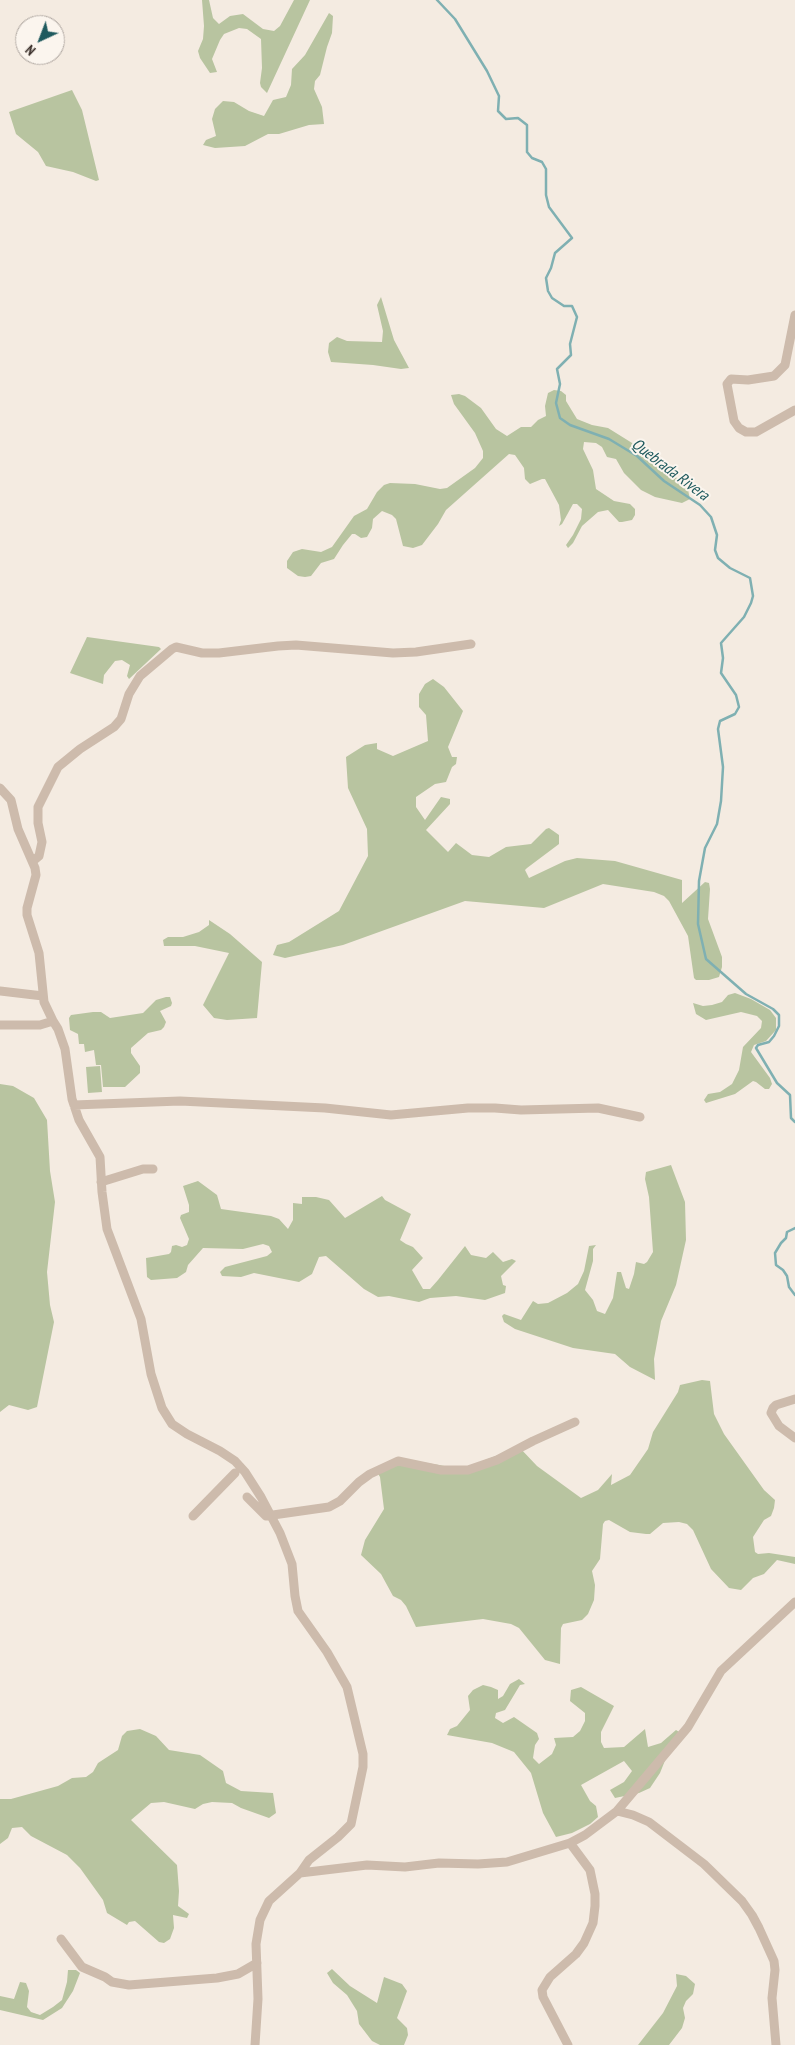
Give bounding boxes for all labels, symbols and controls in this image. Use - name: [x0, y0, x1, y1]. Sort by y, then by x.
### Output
- north arrow: [15, 15, 65, 65]
- text: N: [22, 41, 39, 59]
- water label: Quebrada Rivera: [628, 435, 712, 505]

